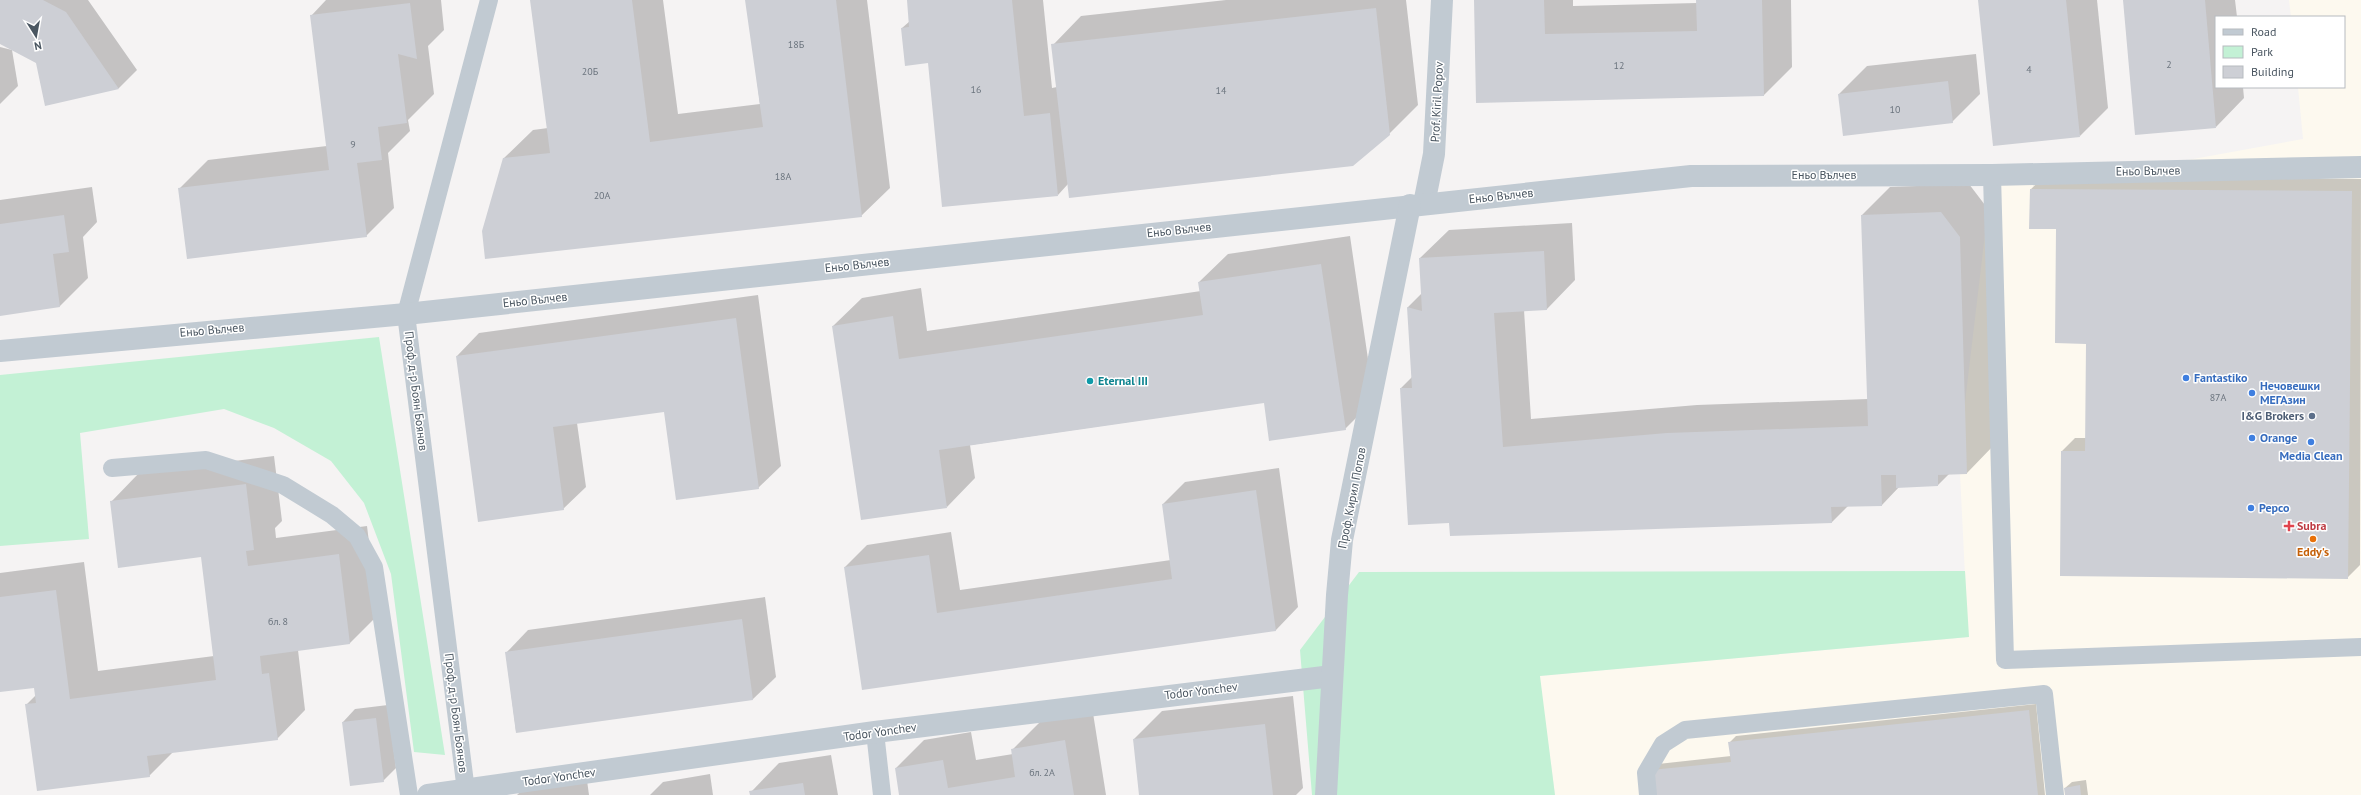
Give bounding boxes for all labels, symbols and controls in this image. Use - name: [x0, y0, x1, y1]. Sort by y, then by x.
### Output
- north arrow: [16, 16, 56, 56]
- legend: [2215, 16, 2345, 88]
- text: Road: [2251, 24, 2276, 39]
- text: N: [33, 38, 43, 53]
- house number: 18Б: [788, 38, 805, 51]
- text: Park: [2251, 44, 2273, 59]
- house number: 2: [2166, 58, 2172, 71]
- house number: 12: [1614, 59, 1624, 72]
- street label: Prof. Kiril Popov: [1427, 61, 1446, 143]
- house number: 4: [2026, 63, 2032, 76]
- text: Building: [2251, 64, 2294, 79]
- house number: 20Б: [582, 65, 599, 78]
- house number: 16: [971, 83, 981, 96]
- house number: 14: [1216, 84, 1227, 97]
- house number: 10: [1890, 103, 1901, 116]
- house number: 9: [350, 138, 356, 151]
- street label: Еньо Вълчев: [2115, 162, 2181, 179]
- street label: Еньо Вълчев: [1792, 167, 1856, 182]
- house number: 18А: [775, 170, 792, 183]
- street label: Еньо Вълчев: [1468, 185, 1534, 206]
- house number: 20А: [594, 189, 611, 202]
- street label: Еньо Вълчев: [1146, 219, 1212, 240]
- street label: Еньо Вълчев: [824, 254, 890, 275]
- street label: Еньо Вълчев: [502, 289, 568, 310]
- street label: Еньо Вълчев: [179, 319, 245, 340]
- street label: Проф. д-р Боян Боянов: [402, 330, 431, 452]
- place label: Fantastiko: [2194, 370, 2248, 385]
- place label: Eternal III: [1098, 373, 1148, 388]
- marker: Fantastiko: [2181, 373, 2191, 383]
- marker: Eternal III: [1085, 376, 1095, 386]
- place label: Нечовешки МЕГАзин: [2260, 378, 2320, 407]
- marker: Нечовешки МЕГАзин: [2247, 388, 2257, 398]
- house number: 87А: [2210, 391, 2227, 404]
- place label: I&G Brokers: [2242, 408, 2304, 423]
- marker: I&G Brokers: [2307, 411, 2317, 421]
- place label: Orange: [2260, 430, 2297, 445]
- marker: Orange: [2247, 433, 2257, 443]
- marker: Media Clean: [2306, 437, 2316, 447]
- street label: Проф. Кирил Попов: [1334, 446, 1369, 550]
- place label: Media Clean: [2279, 448, 2343, 463]
- place label: Pepco: [2259, 500, 2290, 515]
- marker: Pepco: [2246, 503, 2256, 513]
- place label: Subra: [2297, 518, 2326, 533]
- marker: Subra: [2284, 521, 2294, 531]
- marker: Eddy's: [2308, 534, 2318, 544]
- place label: Eddy's: [2297, 544, 2329, 559]
- house number: бл. 8: [268, 615, 288, 628]
- street label: Проф. д-р Боян Боянов: [442, 652, 471, 774]
- street label: Todor Yonchev: [1163, 679, 1239, 702]
- street label: Todor Yonchev: [842, 719, 918, 744]
- street label: Todor Yonchev: [521, 764, 597, 789]
- house number: бл. 2А: [1029, 766, 1055, 779]

